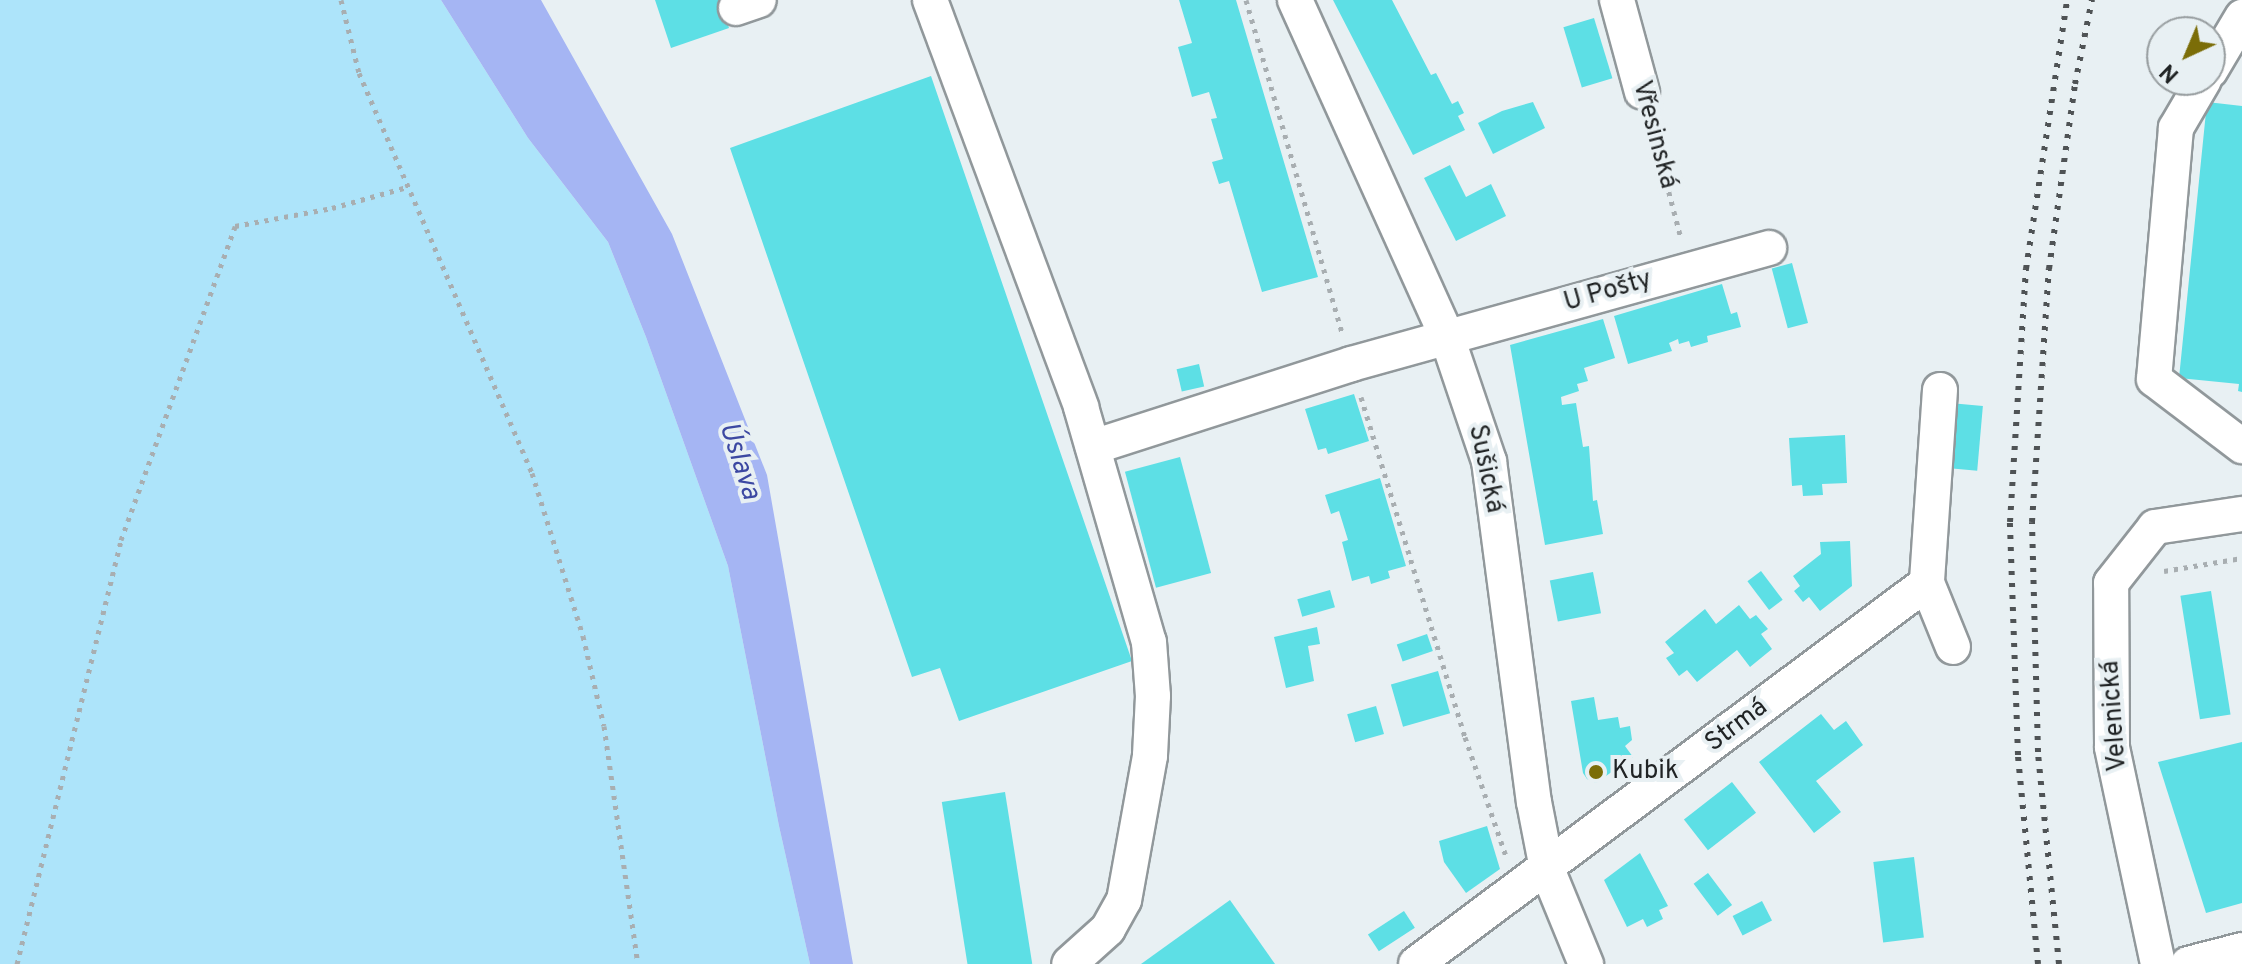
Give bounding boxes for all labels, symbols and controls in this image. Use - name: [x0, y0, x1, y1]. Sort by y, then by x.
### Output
- north arrow: [2146, 16, 2226, 96]
- text: N: [2155, 57, 2185, 87]
- street label: Vřesinská: [1625, 78, 1683, 192]
- street label: U Pošty: [1561, 265, 1655, 319]
- water label: Úslava: [711, 418, 767, 504]
- street label: Sušická: [1460, 422, 1510, 516]
- street label: Velenická: [2096, 659, 2134, 773]
- street label: Strmá: [1700, 693, 1774, 759]
- place label: Kubik: [1612, 756, 1679, 788]
- marker: Kubik: [1587, 763, 1605, 781]

